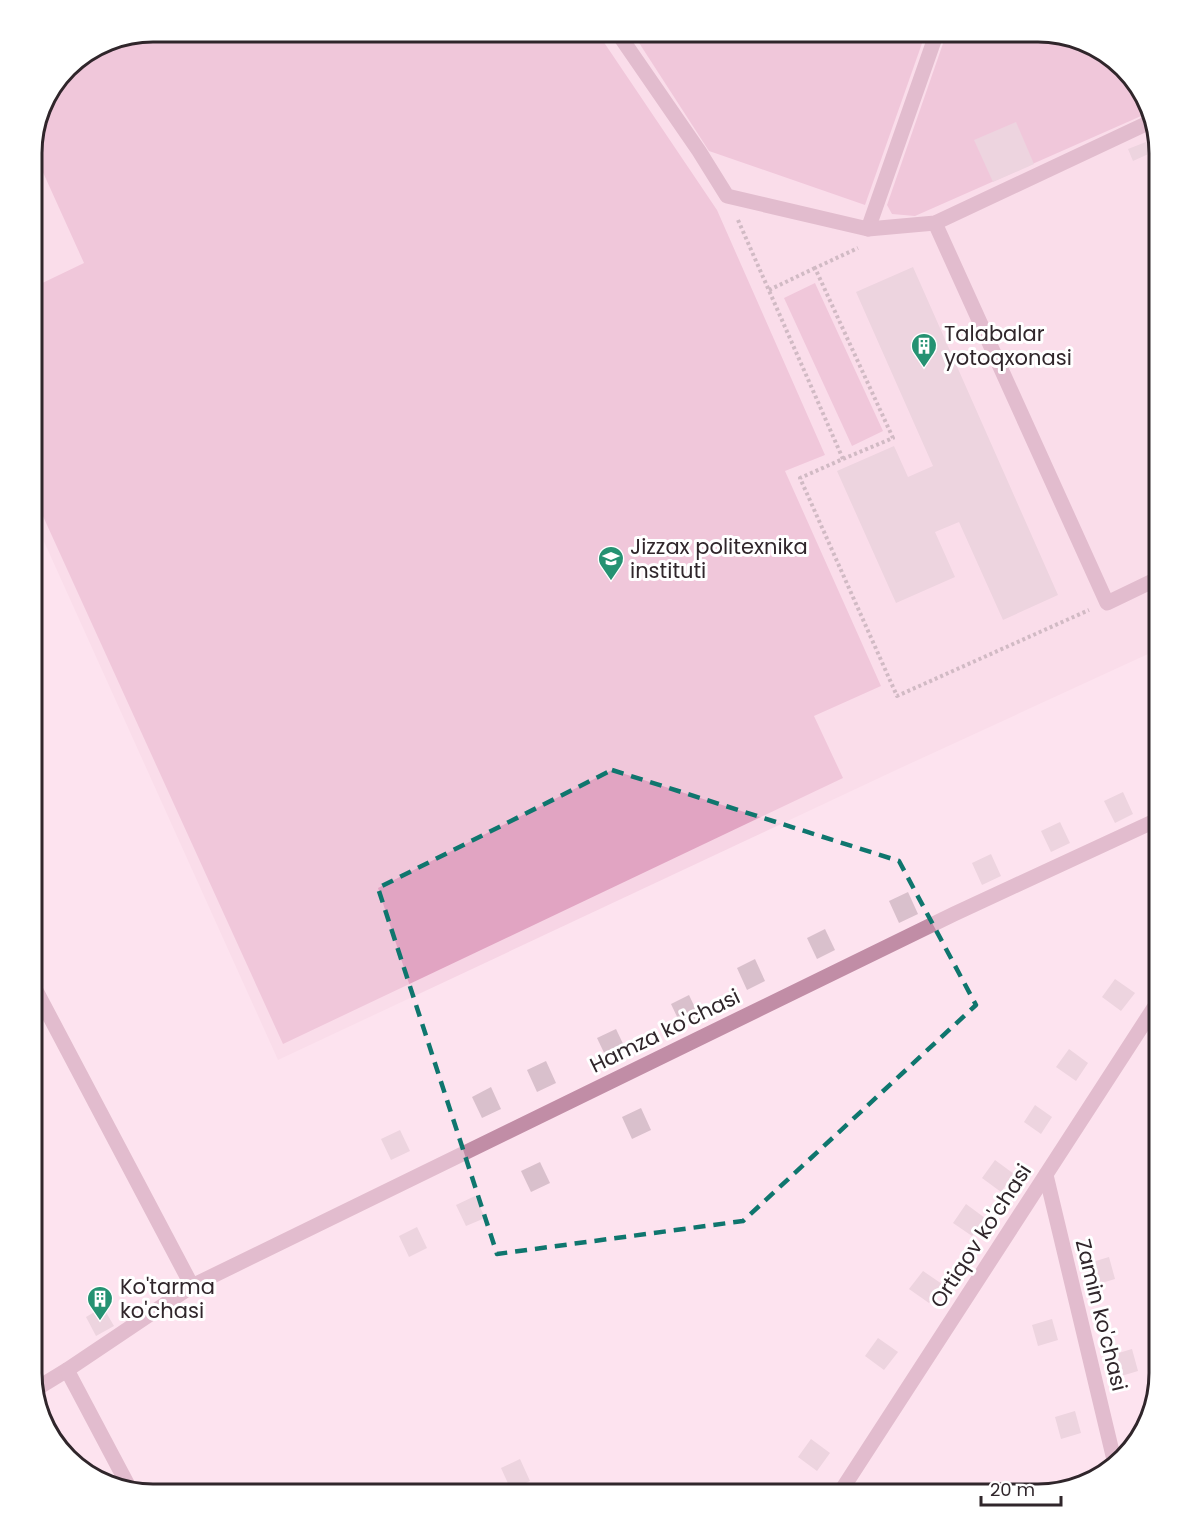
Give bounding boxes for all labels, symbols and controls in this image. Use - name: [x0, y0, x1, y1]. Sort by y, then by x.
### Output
- place label: Talabalar yotoqxonasi: [944, 319, 1072, 372]
- building icon: Talabalar yotoqxonasi: [909, 331, 939, 369]
- place label: Jizzax politexnika instituti: [630, 532, 808, 585]
- school or university icon: Jizzax politexnika instituti: [596, 544, 626, 582]
- street label: Hamza ko'chasi: [585, 982, 745, 1079]
- street label: Ortiqov ko'chasi: [923, 1158, 1038, 1313]
- street label: Zamin ko'chasi: [1069, 1236, 1134, 1394]
- place label: Ko'tarma ko'chasi: [120, 1272, 215, 1325]
- building icon: Ko'tarma ko'chasi: [85, 1284, 115, 1322]
- scale bar: [981, 1469, 1060, 1507]
- text: 20 m: [990, 1477, 1035, 1502]

